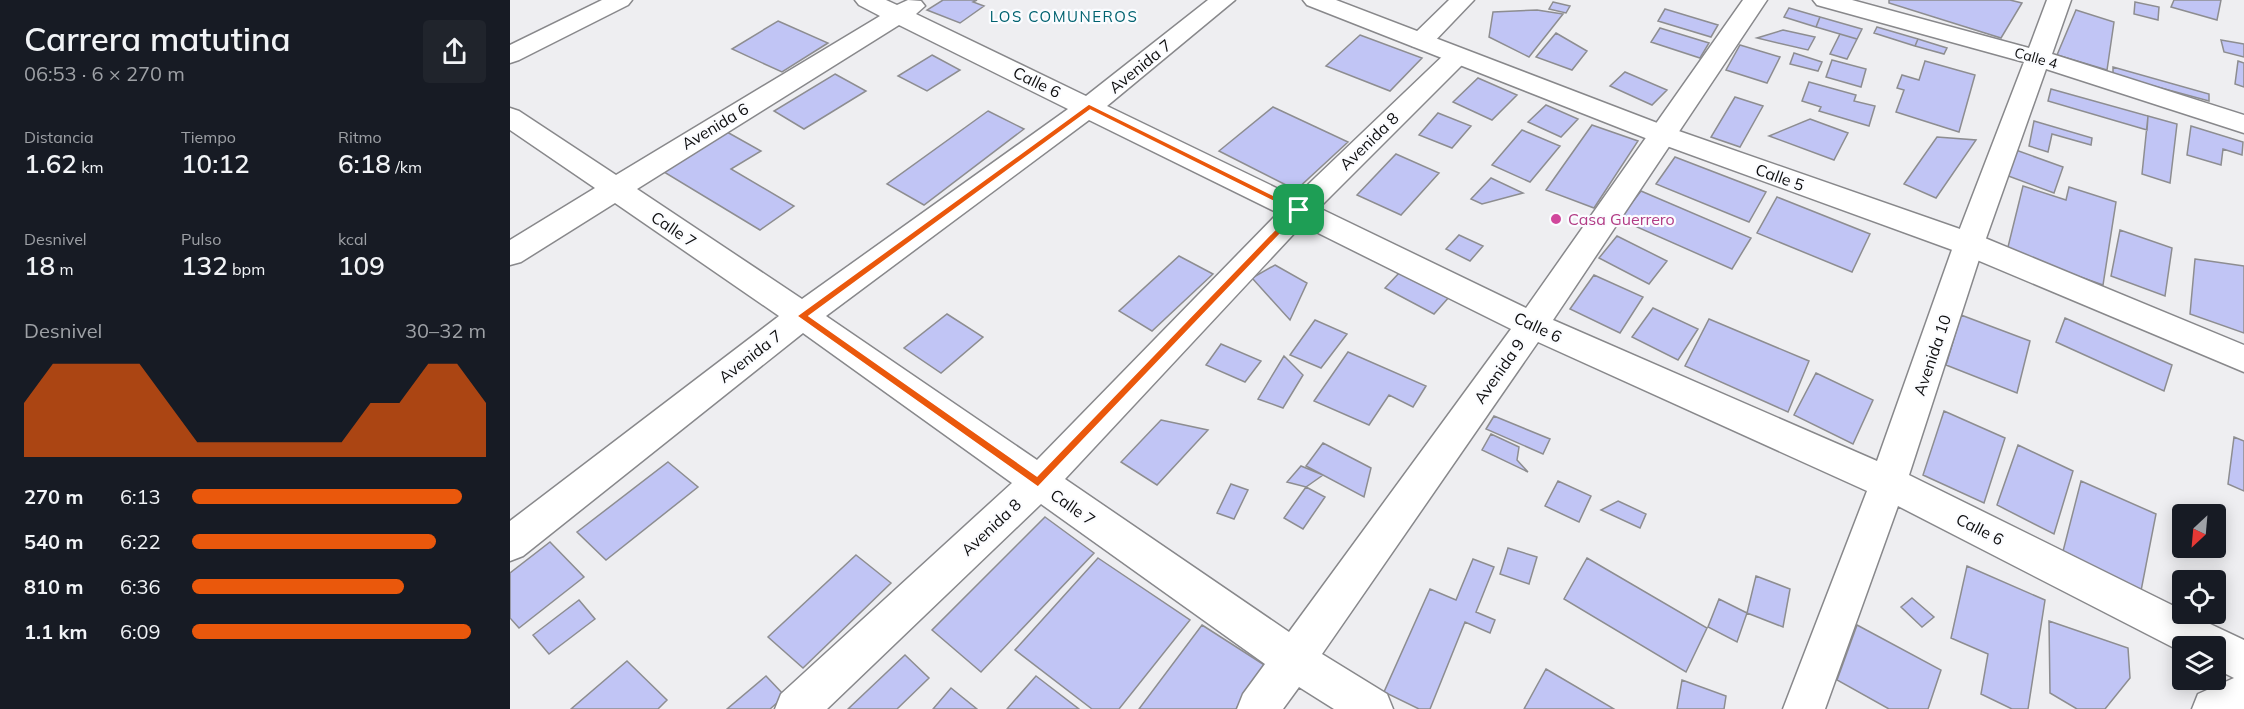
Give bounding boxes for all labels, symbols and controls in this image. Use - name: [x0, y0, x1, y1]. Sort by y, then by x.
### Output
- district label: LOS COMUNEROS: [990, 7, 1138, 26]
- text: Carrera matutina: [24, 18, 291, 59]
- button: share: [423, 20, 486, 83]
- street label: Avenida 7: [1105, 35, 1175, 97]
- street label: Calle 4: [2012, 43, 2060, 73]
- text: 06:53 · 6 × 270 m: [24, 61, 185, 86]
- street label: Calle 6: [1010, 62, 1064, 102]
- street label: Avenida 6: [678, 98, 752, 154]
- street label: Avenida 8: [1335, 108, 1403, 174]
- text: Distancia: [24, 127, 94, 147]
- text: Tiempo: [181, 127, 236, 147]
- text: Ritmo: [338, 127, 382, 147]
- text: 1.62: [24, 147, 77, 180]
- text: 10:12: [181, 147, 250, 180]
- text: 6:18: [338, 147, 391, 180]
- text: km: [77, 157, 103, 177]
- text: /km: [391, 157, 422, 177]
- street label: Calle 5: [1753, 159, 1807, 195]
- pin: [1273, 184, 1324, 235]
- icon: arrive: [1282, 193, 1315, 226]
- street label: Calle 7: [648, 207, 700, 251]
- place label: Casa Guerrero: [1568, 209, 1675, 229]
- marker: Casa Guerrero: [1549, 212, 1563, 226]
- text: Desnivel: [24, 229, 87, 249]
- text: Pulso: [181, 229, 221, 249]
- text: kcal: [338, 229, 367, 249]
- text: 18: [24, 249, 55, 282]
- text: 132: [181, 249, 228, 282]
- text: 109: [338, 249, 385, 282]
- text: m: [55, 259, 73, 279]
- text: bpm: [228, 259, 265, 279]
- street label: Calle 6: [1511, 307, 1565, 347]
- street label: Avenida 10: [1909, 312, 1955, 398]
- text: Desnivel: [24, 318, 102, 343]
- text: 30–32 m: [405, 318, 486, 343]
- street label: Avenida 7: [714, 325, 786, 387]
- street label: Avenida 9: [1469, 335, 1529, 407]
- text: 270 m: [24, 484, 83, 509]
- text: 6:13: [120, 484, 161, 509]
- street label: Calle 7: [1047, 484, 1099, 530]
- street label: Avenida 8: [957, 494, 1025, 560]
- north arrow: [2172, 504, 2226, 558]
- map controls: [2172, 504, 2226, 690]
- street label: Calle 6: [1953, 509, 2007, 549]
- text: 540 m: [24, 529, 83, 554]
- text: 6:22: [120, 529, 161, 554]
- button: locate: [2172, 570, 2226, 624]
- text: 810 m: [24, 574, 83, 599]
- text: 6:36: [120, 574, 161, 599]
- text: 1.1 km: [24, 619, 87, 644]
- text: 6:09: [120, 619, 161, 644]
- button: layers: [2172, 636, 2226, 690]

